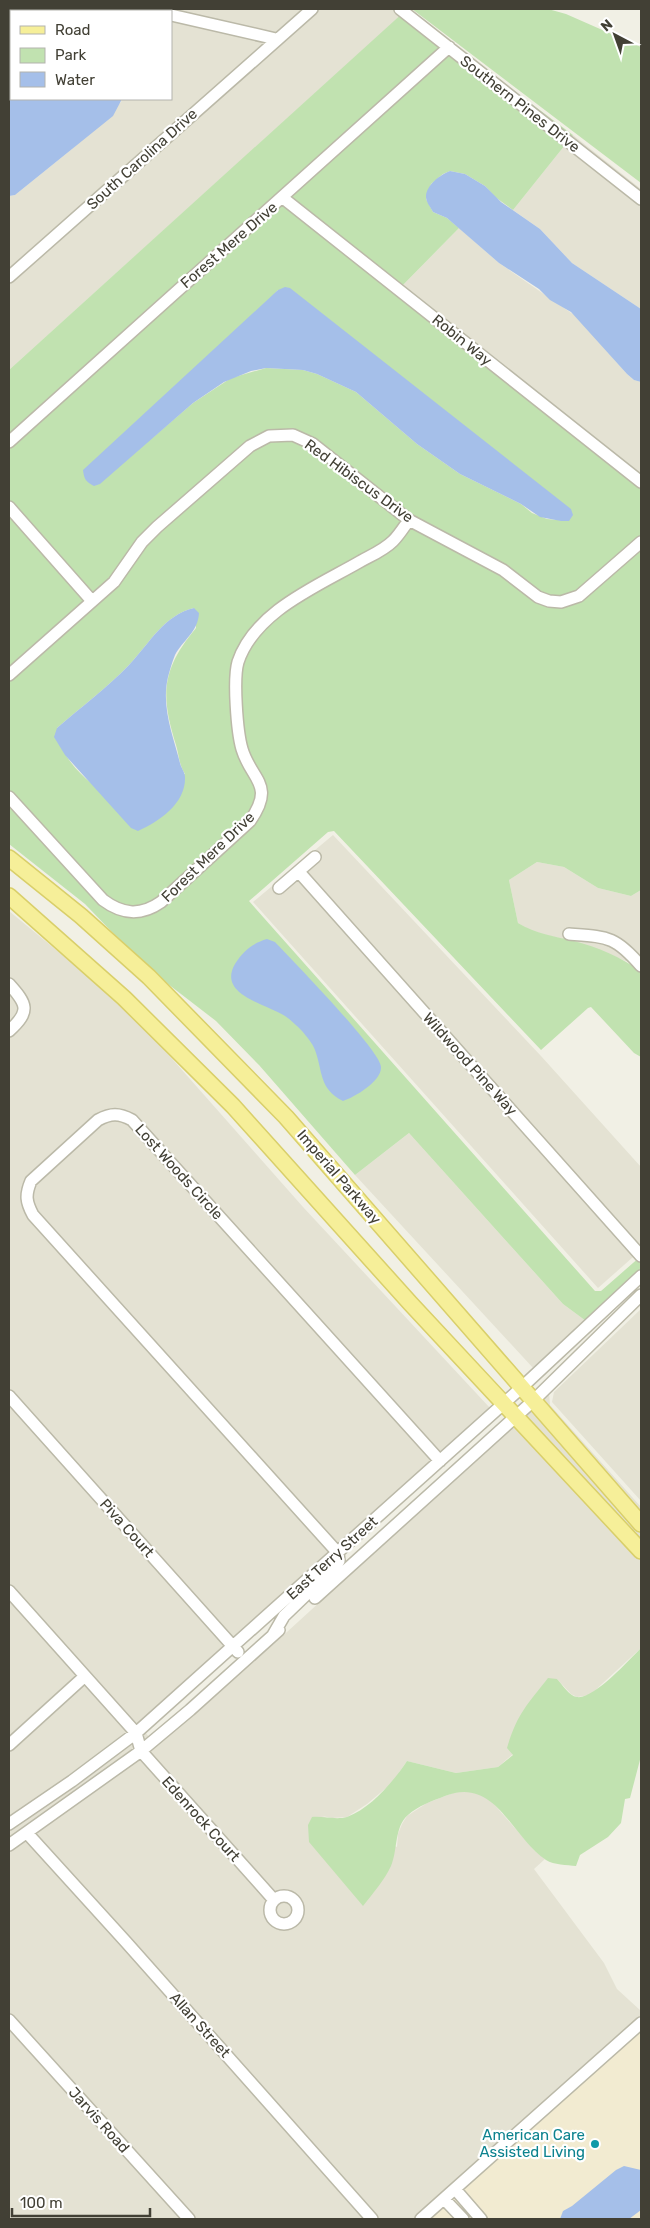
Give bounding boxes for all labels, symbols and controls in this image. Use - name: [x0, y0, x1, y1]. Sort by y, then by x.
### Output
- legend: [10, 10, 172, 100]
- north arrow: [590, 10, 640, 60]
- text: N: [597, 16, 616, 35]
- text: Road: [55, 21, 91, 39]
- text: Park: [55, 46, 86, 64]
- street label: Southern Pines Drive: [457, 52, 583, 156]
- text: Water: [55, 71, 95, 89]
- street label: South Carolina Drive: [83, 105, 201, 213]
- street label: Forest Mere Drive: [177, 198, 281, 292]
- street label: Robin Way: [429, 311, 495, 369]
- street label: Red Hibiscus Drive: [301, 436, 417, 526]
- street label: Forest Mere Drive: [158, 808, 258, 906]
- street label: Wildwood Pine Way: [419, 1009, 521, 1119]
- street label: Lost Woods Circle: [131, 1120, 227, 1224]
- street label: Imperial Parkway: [293, 1126, 385, 1228]
- street label: Piva Court: [96, 1495, 158, 1561]
- street label: East Terry Street: [283, 1512, 381, 1604]
- street label: Edenrock Court: [158, 1773, 244, 1865]
- street label: Allan Street: [166, 1989, 234, 2061]
- street label: Jarvis Road: [65, 2083, 133, 2157]
- place label: American Care Assisted Living: [479, 2126, 585, 2161]
- marker: American Care Assisted Living: [589, 2138, 601, 2150]
- scale bar: [12, 2186, 150, 2218]
- text: 100 m: [20, 2194, 62, 2212]

